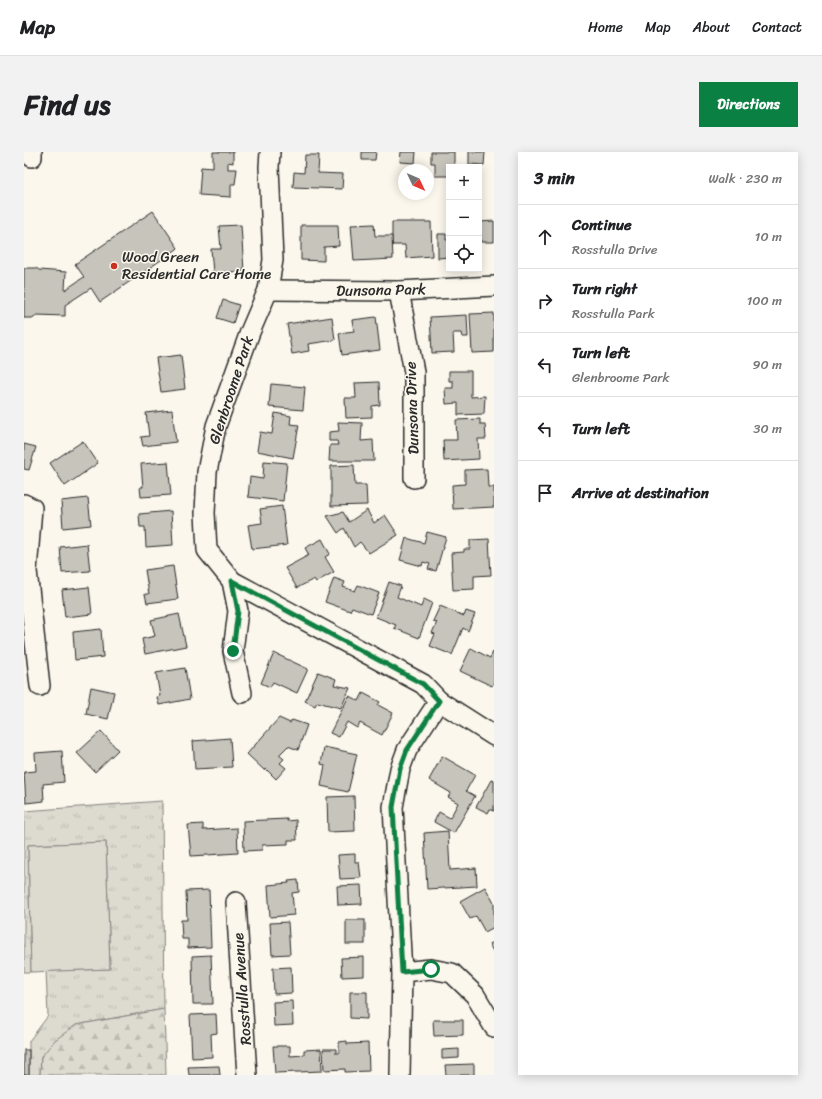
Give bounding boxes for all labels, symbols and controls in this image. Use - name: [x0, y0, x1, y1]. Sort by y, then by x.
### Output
- text: Map: [20, 11, 55, 44]
- text: Home: [588, 15, 623, 40]
- text: Map: [645, 15, 671, 40]
- text: About: [693, 15, 730, 40]
- text: Contact: [752, 15, 802, 40]
- text: Find us: [24, 80, 111, 129]
- button: Directions: [699, 82, 798, 127]
- text: 3 min: [534, 163, 575, 193]
- north arrow: [398, 164, 434, 200]
- map controls: [446, 164, 482, 272]
- button: +: [446, 164, 482, 200]
- text: Walk · 230 m: [708, 167, 782, 190]
- button: −: [446, 200, 482, 236]
- text: Continue: [572, 212, 632, 238]
- text: 10 m: [755, 225, 782, 248]
- icon: ahead: [534, 226, 556, 248]
- button: locate: [446, 236, 482, 272]
- text: Rosstulla Drive: [572, 238, 657, 261]
- place label: Wood Green Residential Care Home: [122, 244, 271, 287]
- marker: Wood Green Residential Care Home: [109, 261, 119, 271]
- street label: Dunsona Park: [336, 276, 426, 304]
- text: Turn right: [572, 276, 637, 302]
- text: 100 m: [747, 289, 782, 312]
- icon: right: [534, 290, 556, 312]
- text: Rosstulla Park: [572, 302, 655, 325]
- street label: Glenbroome Park: [201, 332, 261, 448]
- text: Turn left: [572, 340, 630, 366]
- text: 90 m: [752, 353, 782, 376]
- icon: left: [534, 354, 556, 376]
- street label: Dunsona Drive: [397, 361, 427, 455]
- text: Glenbroome Park: [572, 366, 670, 389]
- text: Turn left: [572, 416, 630, 442]
- text: 30 m: [753, 417, 782, 440]
- icon: left: [534, 418, 556, 440]
- text: Arrive at destination: [572, 480, 709, 506]
- icon: arrive: [534, 482, 556, 504]
- route end: [224, 642, 242, 660]
- street label: Rosstulla Avenue: [225, 932, 259, 1046]
- route start: [422, 960, 440, 978]

